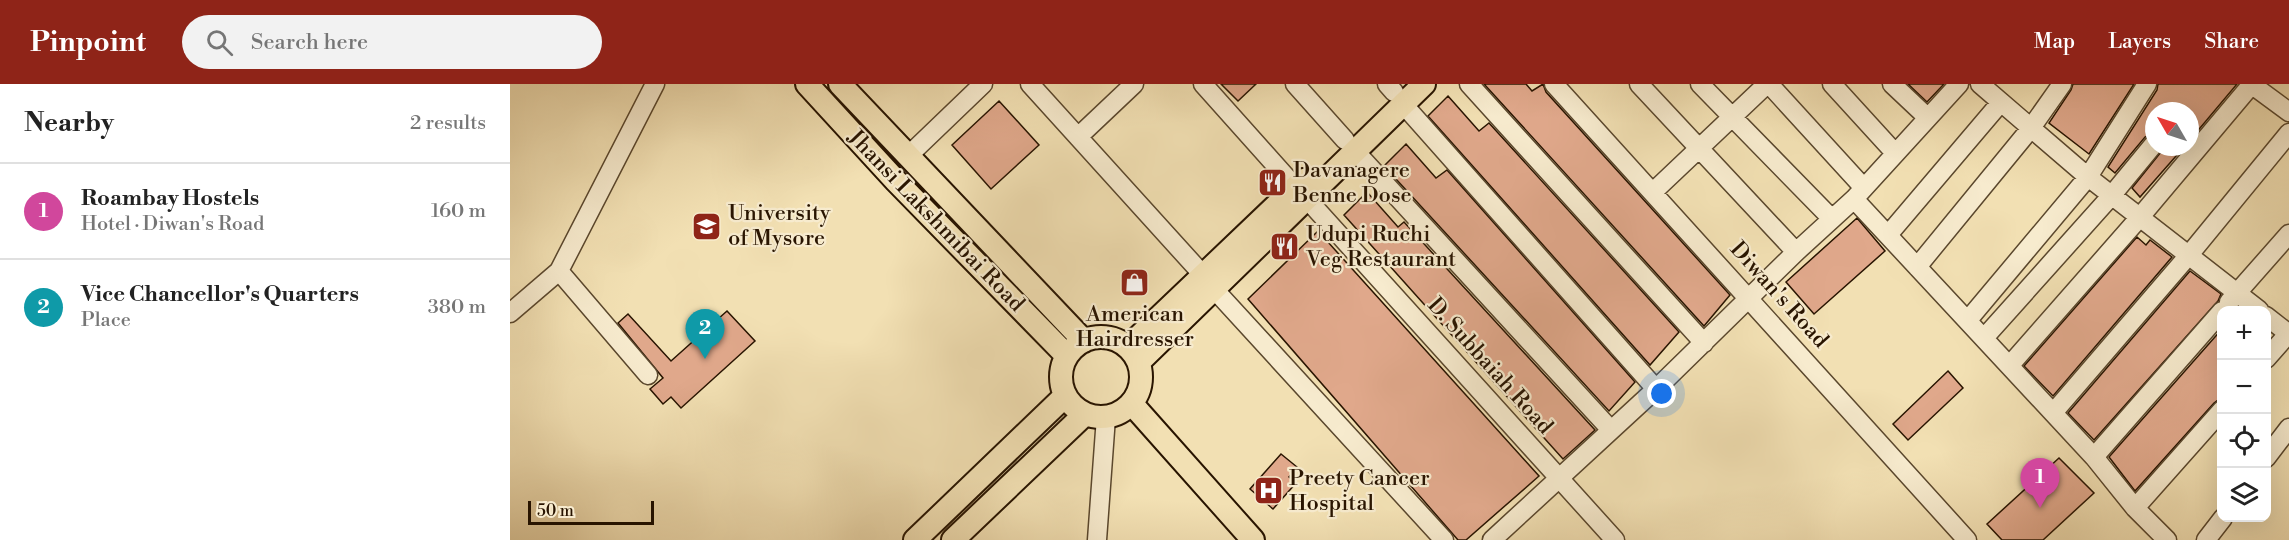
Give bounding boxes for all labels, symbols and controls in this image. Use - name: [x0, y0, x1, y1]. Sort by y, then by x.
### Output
- search box: [182, 15, 602, 69]
- text: Pinpoint: [30, 25, 146, 60]
- icon: search: [203, 26, 236, 59]
- text: Search here: [251, 29, 368, 56]
- text: Map: [2034, 29, 2075, 55]
- text: Layers: [2108, 29, 2171, 55]
- text: Share: [2204, 29, 2259, 55]
- north arrow: [2145, 102, 2199, 156]
- text: Nearby: [24, 107, 114, 139]
- text: 2 results: [410, 111, 486, 136]
- street label: Jhansi Lakshmibai Road: [841, 124, 1030, 318]
- place label: Davanagere Benne Dose: [1292, 157, 1412, 209]
- restaurant icon: Davanagere Benne Dose: [1256, 167, 1288, 199]
- text: Roambay Hostels: [81, 185, 259, 212]
- text: 1: [39, 199, 48, 224]
- text: 160 m: [431, 199, 486, 224]
- place label: University of Mysore: [728, 200, 831, 252]
- school or university icon: University of Mysore: [691, 210, 723, 242]
- text: Hotel · Diwan's Road: [81, 212, 264, 237]
- place label: Udupi Ruchi Veg Restaurant: [1305, 221, 1456, 273]
- restaurant icon: Udupi Ruchi Veg Restaurant: [1269, 231, 1301, 263]
- street label: Diwan's Road: [1724, 236, 1834, 354]
- shop icon: American Hairdresser: [1119, 266, 1151, 298]
- text: Vice Chancellor's Quarters: [81, 281, 359, 308]
- street label: D. Subbaiah Road: [1421, 292, 1559, 440]
- text: 2: [37, 295, 50, 320]
- text: 380 m: [428, 295, 486, 320]
- place label: American Hairdresser: [1076, 301, 1194, 353]
- map controls: [2217, 306, 2271, 522]
- button: +: [2217, 306, 2271, 360]
- text: Place: [81, 308, 131, 333]
- pin: 2: [686, 310, 724, 359]
- button: −: [2217, 360, 2271, 414]
- your location: [1647, 379, 1676, 408]
- button: locate: [2217, 414, 2271, 468]
- pin: 1: [2020, 458, 2060, 508]
- place label: Preety Cancer Hospital: [1289, 465, 1430, 517]
- button: layers: [2217, 468, 2271, 522]
- hospital icon: Preety Cancer Hospital: [1252, 475, 1284, 507]
- scale bar: [528, 498, 654, 526]
- text: 50 m: [537, 501, 574, 521]

